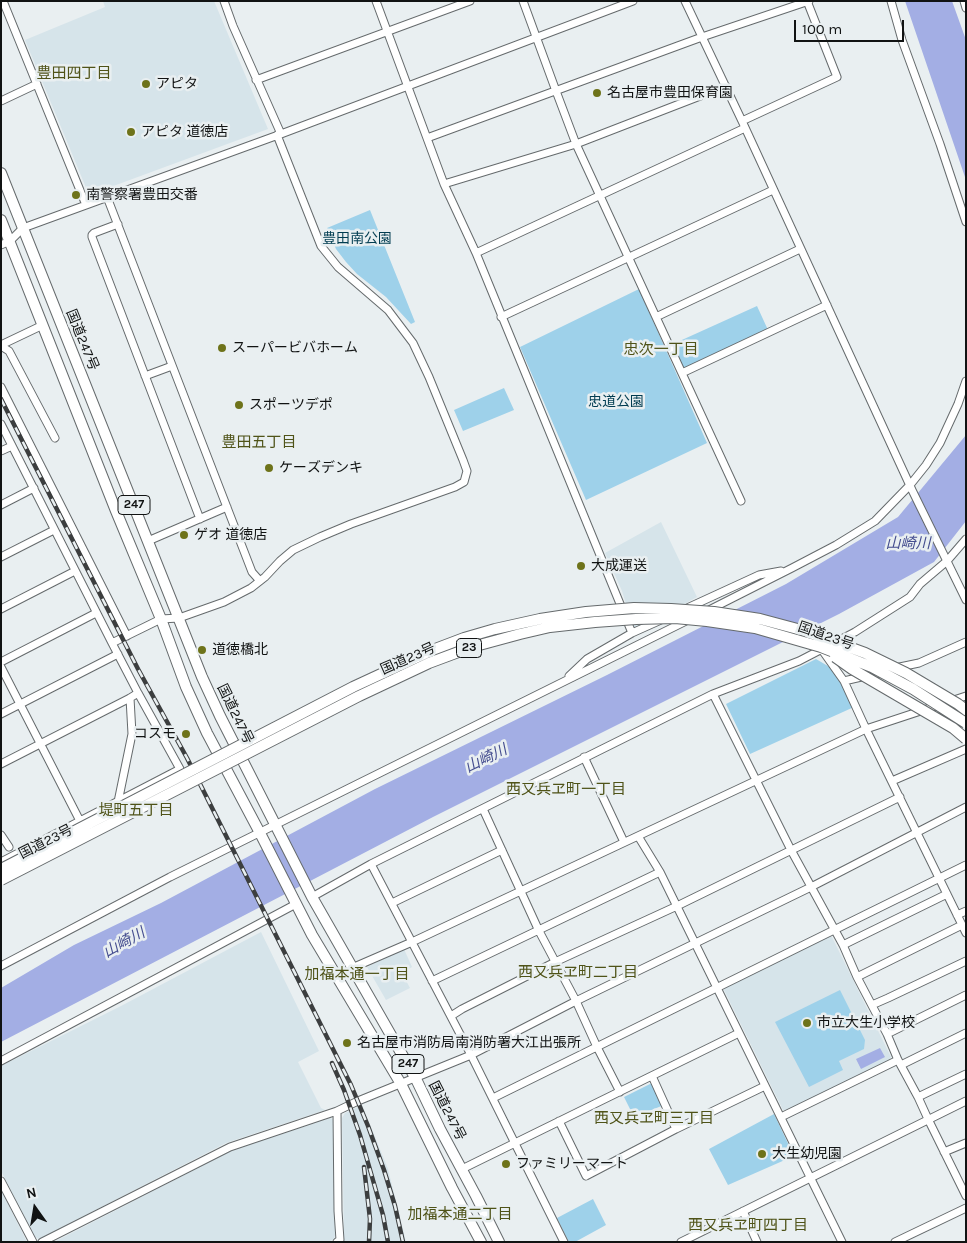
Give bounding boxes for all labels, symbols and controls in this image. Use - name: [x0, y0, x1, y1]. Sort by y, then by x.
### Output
- scale bar: [797, 10, 907, 42]
- text: 100 m: [802, 20, 842, 38]
- district label: 豊田四丁目: [37, 65, 111, 83]
- place label: アピタ: [156, 76, 198, 92]
- marker: アピタ: [140, 78, 152, 90]
- place label: 名古屋市豊田保育園: [607, 85, 733, 101]
- marker: 名古屋市豊田保育園: [591, 87, 603, 99]
- place label: アピタ 道徳店: [141, 124, 228, 140]
- marker: アピタ 道徳店: [125, 126, 137, 138]
- place label: 南警察署豊田交番: [86, 187, 198, 203]
- marker: 南警察署豊田交番: [70, 189, 82, 201]
- park label: 豊田南公園: [322, 231, 392, 247]
- street label: 国道247号: [62, 307, 102, 373]
- place label: スーパービバホーム: [232, 340, 358, 356]
- district label: 忠次一丁目: [624, 341, 698, 359]
- marker: スーパービバホーム: [216, 342, 228, 354]
- park label: 忠道公園: [588, 394, 644, 410]
- place label: スポーツデポ: [249, 397, 333, 413]
- marker: スポーツデポ: [233, 399, 245, 411]
- district label: 豊田五丁目: [222, 434, 296, 452]
- place label: ケーズデンキ: [279, 460, 363, 476]
- marker: ケーズデンキ: [263, 462, 275, 474]
- road number: 247: [118, 496, 150, 514]
- place label: ゲオ 道徳店: [194, 527, 267, 543]
- marker: ゲオ 道徳店: [178, 529, 190, 541]
- water label: 山崎川: [886, 535, 930, 553]
- place label: 大成運送: [591, 558, 647, 574]
- marker: 大成運送: [575, 560, 587, 572]
- street label: 国道23号: [796, 619, 856, 653]
- road number: 23: [456, 638, 482, 658]
- street label: 国道23号: [378, 639, 438, 679]
- place label: 道徳橋北: [212, 642, 268, 658]
- marker: 道徳橋北: [196, 644, 208, 656]
- street label: 国道247号: [213, 681, 257, 747]
- place label: コスモ: [134, 726, 176, 742]
- marker: コスモ: [180, 728, 192, 740]
- water label: 山崎川: [462, 741, 510, 777]
- district label: 西又兵ヱ町一丁目: [506, 781, 626, 799]
- district label: 堤町五丁目: [99, 802, 173, 820]
- street label: 国道23号: [16, 821, 76, 863]
- water label: 山崎川: [100, 924, 148, 962]
- district label: 西又兵ヱ町二丁目: [518, 964, 638, 982]
- district label: 加福本通一丁目: [305, 966, 409, 984]
- place label: 市立大生小学校: [817, 1015, 915, 1031]
- marker: 市立大生小学校: [801, 1017, 813, 1029]
- place label: 名古屋市消防局南消防署大江出張所: [357, 1035, 581, 1051]
- marker: 名古屋市消防局南消防署大江出張所: [341, 1037, 353, 1049]
- road number: 247: [392, 1054, 424, 1074]
- street label: 国道247号: [425, 1078, 469, 1144]
- district label: 西又兵ヱ町三丁目: [594, 1110, 714, 1128]
- place label: 大生幼児園: [772, 1146, 842, 1162]
- marker: 大生幼児園: [756, 1148, 768, 1160]
- place label: ファミリーマート: [516, 1156, 628, 1172]
- marker: ファミリーマート: [500, 1158, 512, 1170]
- north arrow: [10, 1183, 60, 1233]
- text: N: [25, 1183, 38, 1202]
- district label: 加福本通二丁目: [408, 1206, 512, 1224]
- district label: 西又兵ヱ町四丁目: [688, 1217, 808, 1235]

